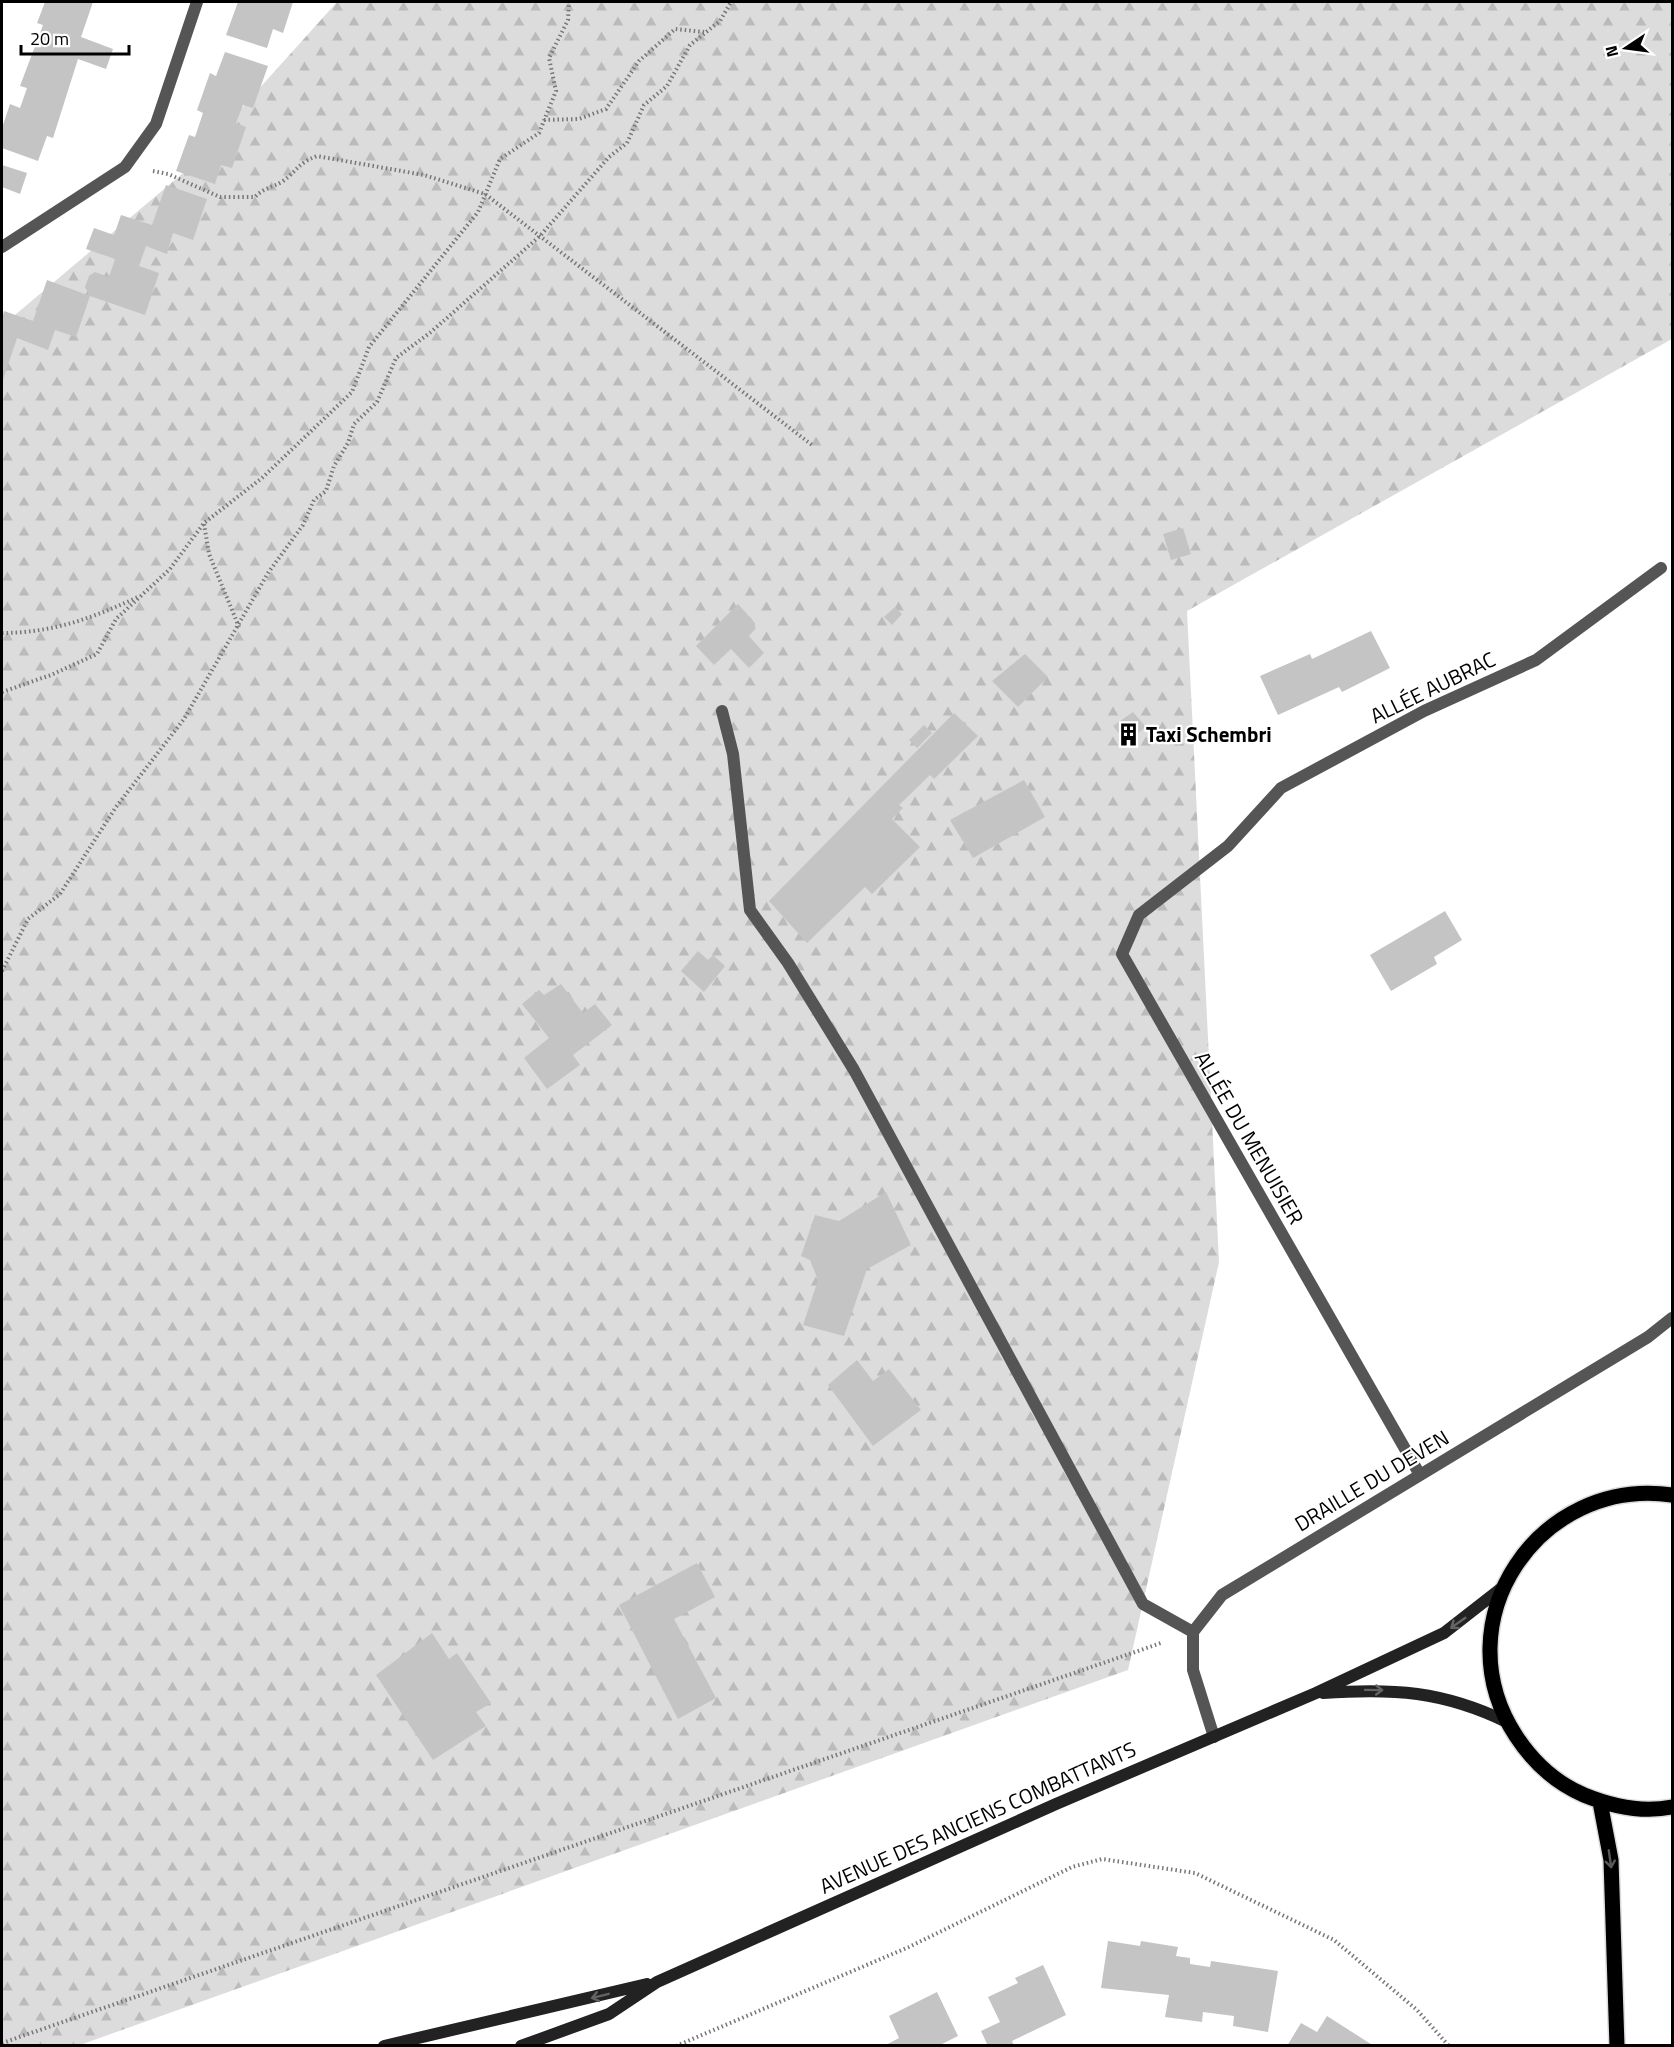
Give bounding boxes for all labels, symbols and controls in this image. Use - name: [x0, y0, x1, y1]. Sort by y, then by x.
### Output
- scale bar: [21, 18, 129, 56]
- north arrow: [1596, 18, 1656, 78]
- text: 20 m: [30, 25, 69, 52]
- text: N: [1598, 43, 1624, 59]
- street label: ALLÉE AUBRAC: [1365, 643, 1501, 731]
- place label: Taxi Schembri: [1146, 718, 1272, 750]
- building icon: Taxi Schembri: [1115, 722, 1141, 748]
- street label: ALLÉE DU MENUISIER: [1187, 1045, 1313, 1230]
- street label: DRAILLE DU DEVEN: [1288, 1421, 1455, 1539]
- one-way arrow: [1450, 1617, 1466, 1629]
- one-way arrow: [1364, 1684, 1384, 1696]
- street label: AVENUE DES ANCIENS COMBATTANTS: [814, 1733, 1141, 1901]
- one-way arrow: [1605, 1849, 1616, 1869]
- one-way arrow: [591, 1991, 610, 2003]

